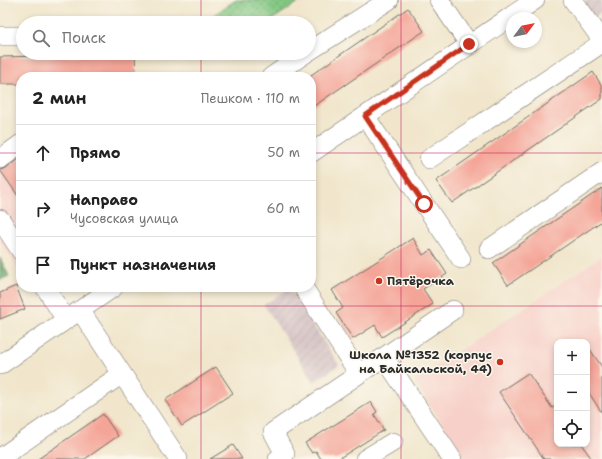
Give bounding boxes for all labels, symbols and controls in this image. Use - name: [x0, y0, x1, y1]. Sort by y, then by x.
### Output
- north arrow: [506, 12, 542, 48]
- search box: [16, 16, 316, 60]
- icon: search: [30, 27, 52, 49]
- text: Поиск: [62, 28, 106, 48]
- route end: [460, 35, 478, 53]
- text: 2 мин: [32, 87, 87, 109]
- text: Пешком · 110 m: [201, 90, 300, 107]
- icon: ahead: [32, 142, 54, 164]
- text: Прямо: [70, 143, 120, 163]
- text: 50 m: [267, 144, 300, 161]
- text: Направо: [70, 190, 138, 210]
- route start: [415, 195, 433, 213]
- icon: right: [32, 198, 54, 220]
- text: 60 m: [267, 200, 300, 217]
- text: Чусовская улица: [70, 210, 178, 227]
- icon: arrive: [32, 254, 54, 276]
- text: Пункт назначения: [70, 255, 216, 275]
- place label: Пятёрочка: [387, 273, 455, 289]
- marker: Пятёрочка: [374, 276, 384, 286]
- map controls: [554, 339, 590, 447]
- button: +: [554, 339, 590, 375]
- place label: Школа №1352 (корпус на Байкальской, 44): [349, 347, 492, 377]
- marker: Школа №1352 (корпус на Байкальской, 44): [495, 357, 505, 367]
- button: −: [554, 375, 590, 411]
- button: locate: [554, 411, 590, 447]

